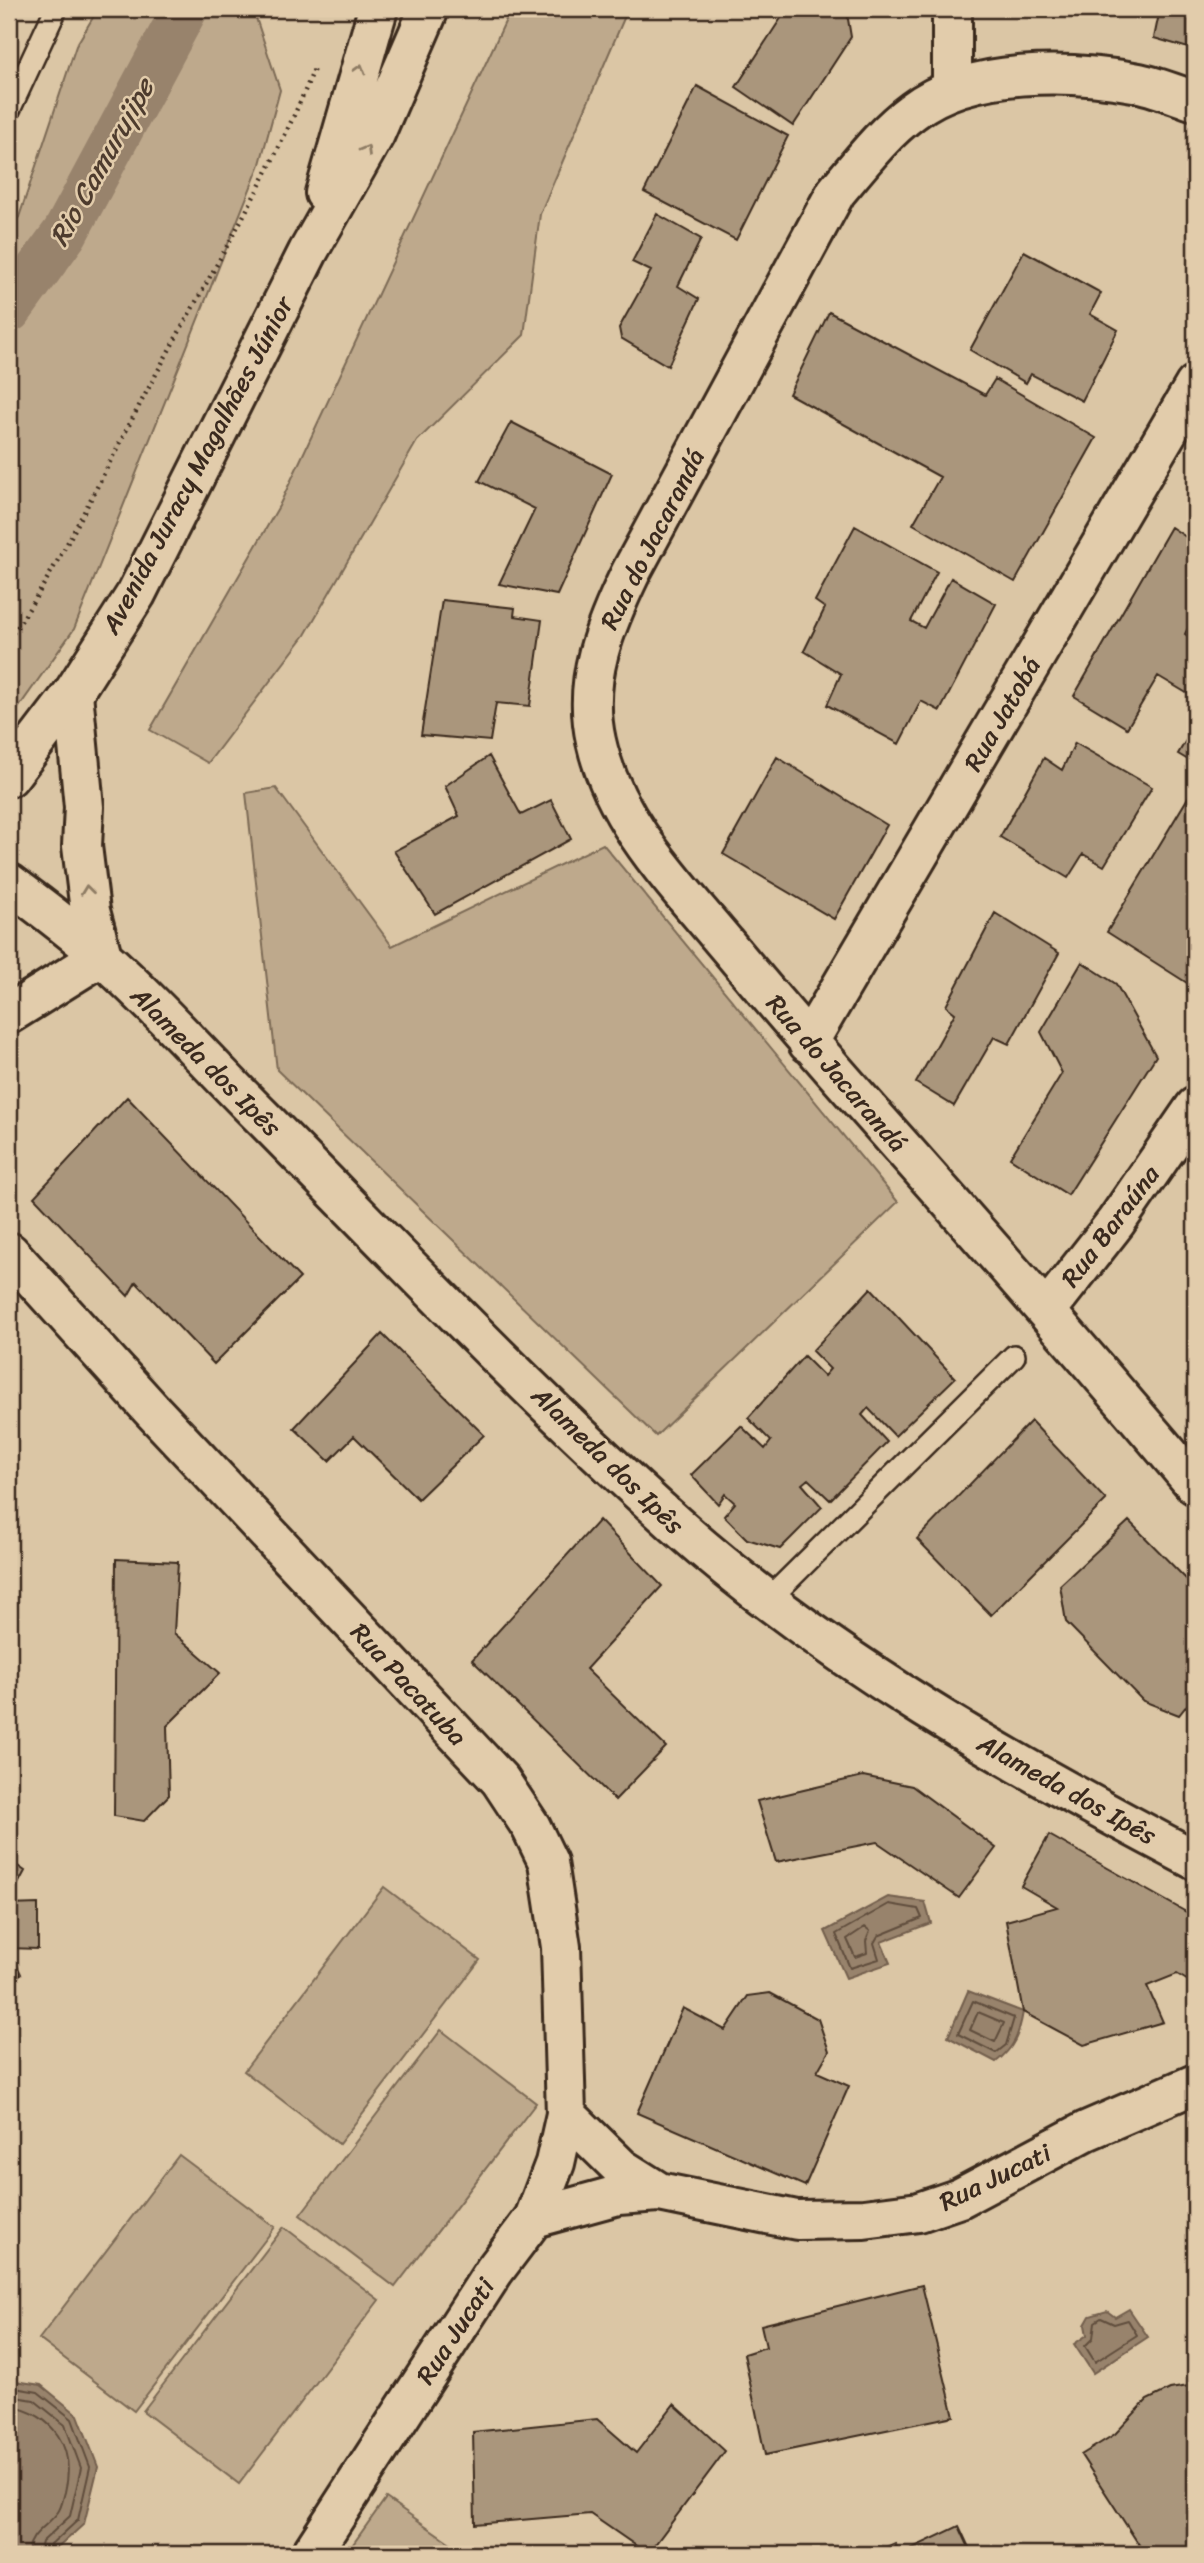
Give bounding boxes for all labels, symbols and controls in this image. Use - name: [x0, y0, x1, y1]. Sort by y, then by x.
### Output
- one-way arrow: [352, 63, 367, 75]
- water label: Rio Camurujipe: [35, 67, 169, 255]
- one-way arrow: [358, 145, 371, 158]
- street label: Avenida Juracy Magalhães Júnior: [88, 286, 307, 644]
- street label: Rua do Jacarandá: [586, 440, 718, 638]
- street label: Rua Jatobá: [951, 648, 1053, 780]
- one-way arrow: [80, 884, 95, 895]
- street label: Alameda dos Ipês: [119, 974, 293, 1148]
- street label: Rua do Jacarandá: [754, 983, 920, 1163]
- street label: Rua Baraúna: [1048, 1154, 1172, 1297]
- street label: Alameda dos Ipês: [520, 1374, 696, 1547]
- street label: Rua Pacatuba: [339, 1611, 479, 1757]
- street label: Alameda dos Ipês: [968, 1720, 1166, 1858]
- street label: Rua Jucati: [931, 2130, 1060, 2224]
- street label: Rua Jucati: [403, 2267, 507, 2394]

